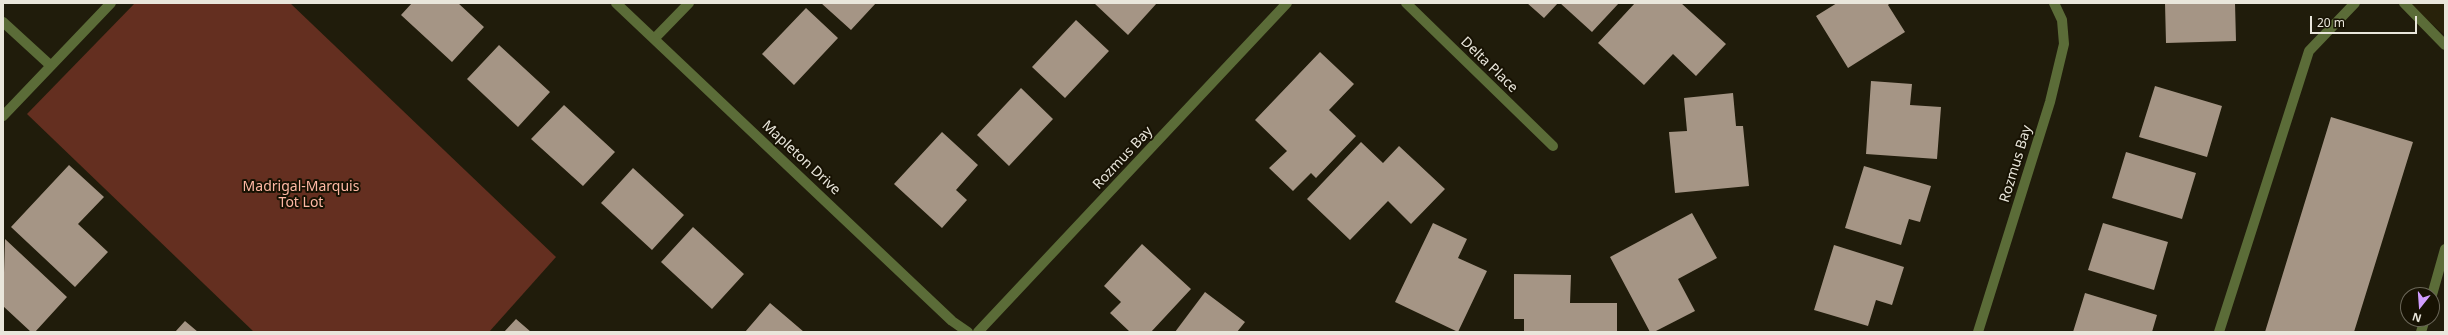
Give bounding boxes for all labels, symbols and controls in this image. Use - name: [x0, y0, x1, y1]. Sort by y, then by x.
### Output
- scale bar: [2312, 8, 2419, 34]
- text: 20 m: [2317, 14, 2345, 31]
- street label: Delta Place: [1457, 34, 1521, 96]
- street label: Mapleton Drive: [758, 117, 844, 199]
- street label: Rozmus Bay: [1090, 123, 1156, 193]
- street label: Rozmus Bay: [1996, 123, 2036, 205]
- park label: Madrigal-Marquis Tot Lot: [243, 179, 359, 212]
- north arrow: [2400, 287, 2440, 327]
- text: N: [2410, 310, 2423, 326]

